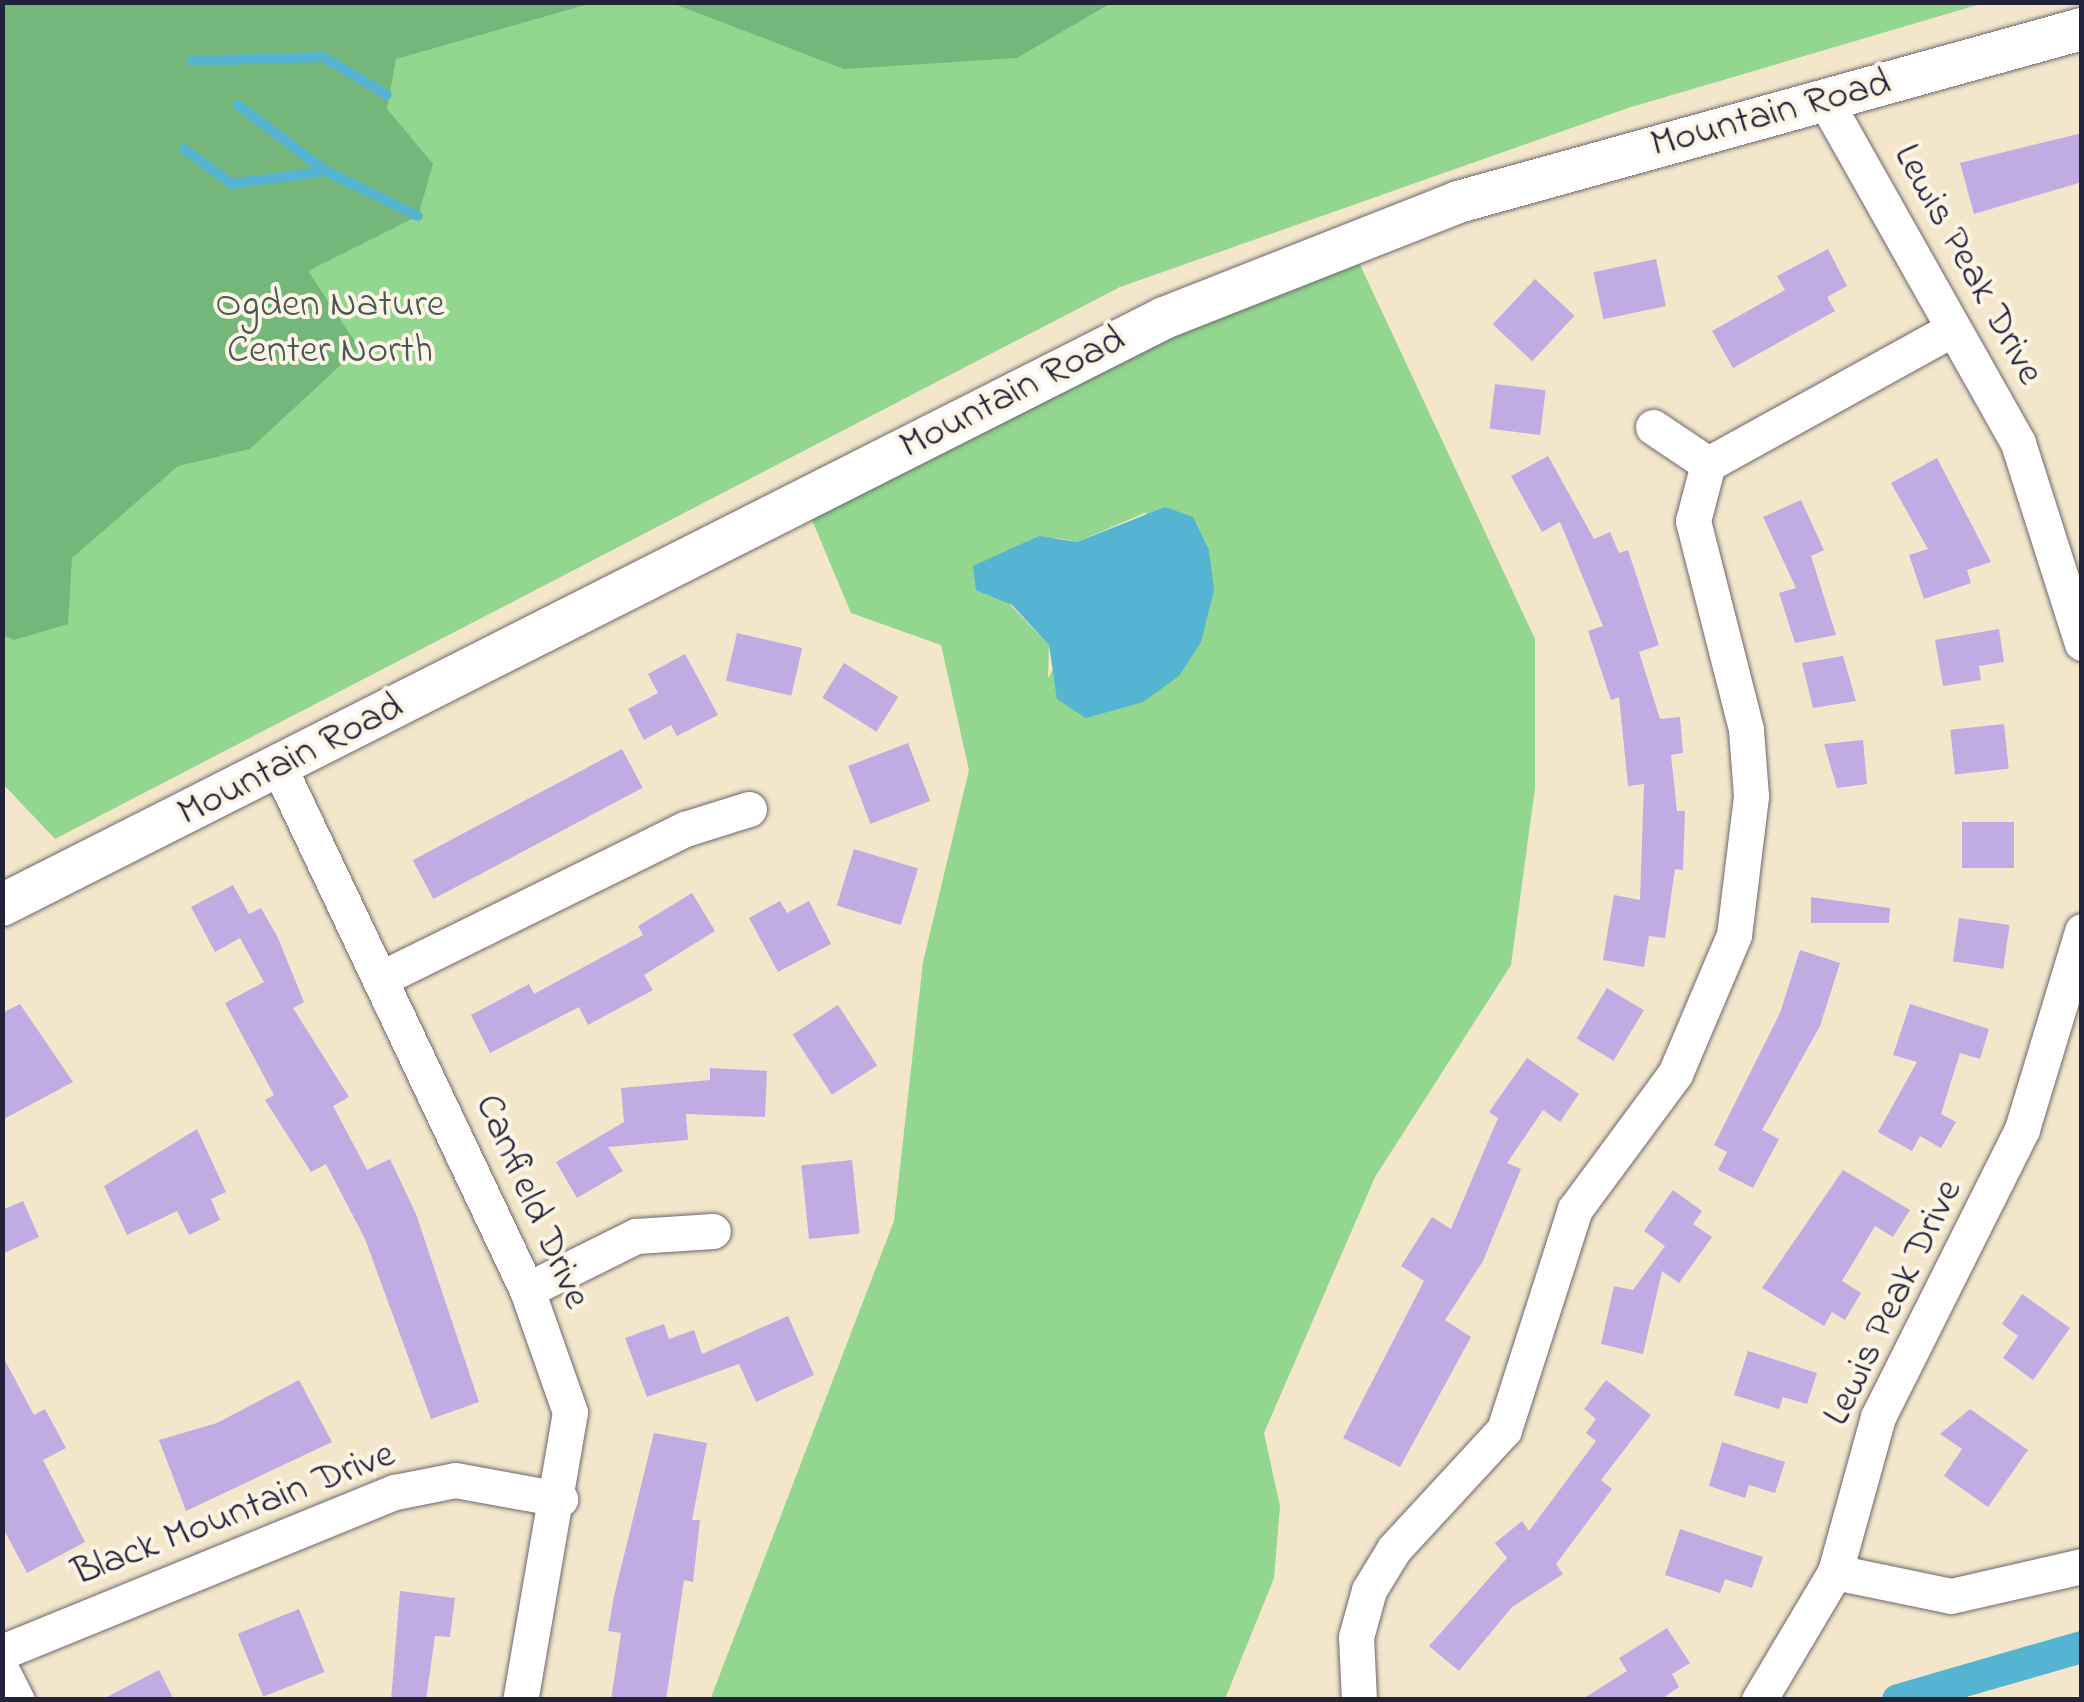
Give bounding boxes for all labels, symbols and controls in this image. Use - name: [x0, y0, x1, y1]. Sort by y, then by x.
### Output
- street label: Mountain Road: [1646, 60, 1896, 170]
- street label: Lewis Peak Drive: [1881, 136, 2053, 394]
- park label: Ogden Nature Center North: [215, 282, 445, 376]
- street label: Mountain Road: [892, 317, 1134, 471]
- street label: Mountain Road: [170, 684, 412, 838]
- street label: Canfield Drive: [462, 1087, 600, 1317]
- street label: Lewis Peak Drive: [1814, 1172, 1974, 1434]
- street label: Black Mountain Drive: [66, 1431, 402, 1599]

